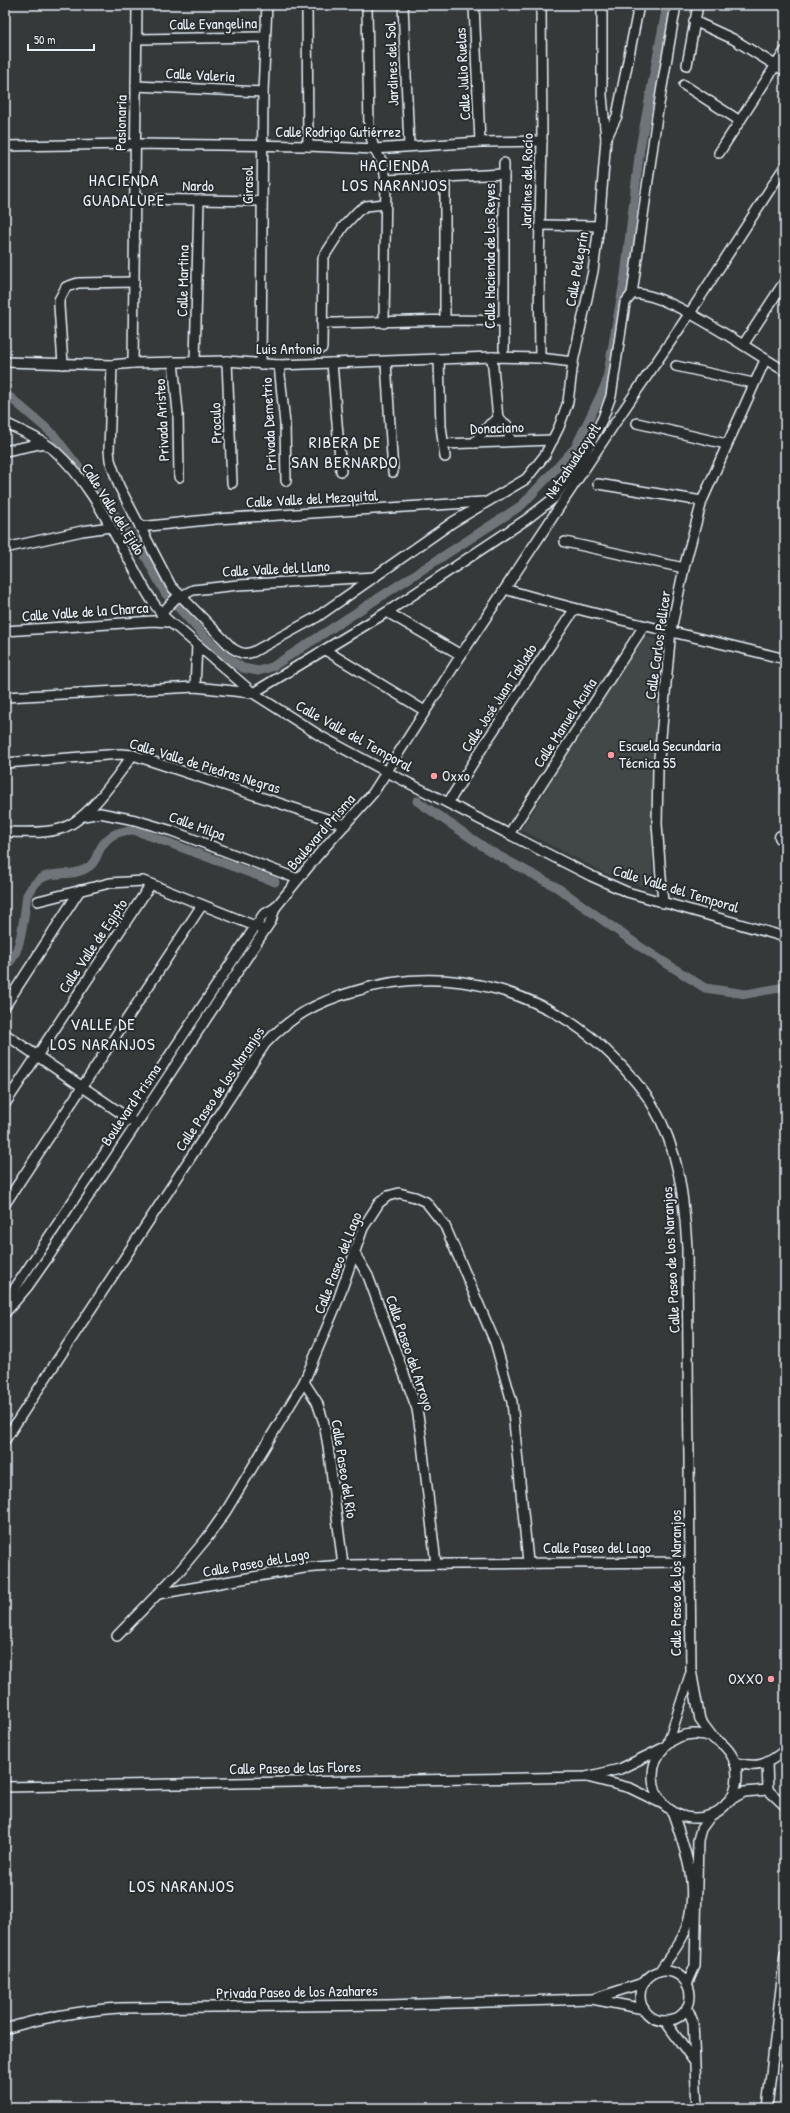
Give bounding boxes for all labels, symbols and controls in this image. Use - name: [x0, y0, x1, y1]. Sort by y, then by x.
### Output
- street label: Calle Evangelina: [169, 12, 257, 35]
- street label: Jardines del Sol: [380, 21, 403, 107]
- scale bar: [28, 26, 94, 52]
- street label: Calle Julio Ruelas: [450, 27, 475, 121]
- text: 50 m: [34, 31, 55, 48]
- street label: Calle Valeria: [165, 62, 235, 87]
- street label: Pasionaria: [110, 95, 131, 151]
- street label: Calle Rodrigo Gutiérrez: [275, 121, 401, 142]
- street label: Jardines del Rocío: [515, 133, 538, 229]
- district label: HACIENDA LOS NARANJOS: [342, 153, 448, 196]
- street label: Girasol: [237, 166, 258, 204]
- district label: HACIENDA GUADALUPE: [83, 168, 165, 211]
- street label: Nardo: [182, 175, 214, 196]
- street label: Calle Hacienda de los Reyes: [479, 183, 500, 329]
- street label: Calle Pelegrín: [560, 230, 593, 308]
- street label: Calle Martina: [171, 245, 194, 317]
- street label: Luis Antonio: [256, 338, 322, 359]
- street label: Privada Demetrio: [256, 377, 281, 471]
- street label: Privada Aristeo: [149, 378, 174, 462]
- street label: Proculo: [204, 402, 227, 444]
- street label: Donaciano: [470, 416, 524, 439]
- street label: Netzahualcoyotl: [540, 419, 606, 503]
- district label: RIBERA DE SAN BERNARDO: [291, 430, 399, 473]
- street label: Calle Valle del Ejido: [77, 459, 150, 559]
- street label: Calle Valle del Mezquital: [245, 485, 378, 512]
- street label: Calle Valle del Llano: [222, 555, 330, 582]
- street label: Calle Carlos Pellicer: [639, 589, 676, 701]
- street label: Calle Valle de la Charca: [21, 597, 149, 626]
- street label: Calle José Juan Tablado: [456, 639, 542, 756]
- street label: Calle Manuel Acuña: [528, 674, 601, 772]
- street label: Calle Valle del Temporal: [292, 695, 417, 776]
- street label: Calle Valle de Piedras Negras: [127, 733, 283, 799]
- place label: Escuela Secundaria Técnica 55: [619, 735, 721, 773]
- marker: Escuela Secundaria Técnica 55: [606, 750, 616, 760]
- place label: Oxxo: [442, 765, 470, 786]
- marker: Oxxo: [429, 771, 439, 781]
- street label: Boulevard Prisma: [282, 789, 360, 874]
- street label: Calle Milpa: [166, 806, 228, 845]
- street label: Calle Valle del Temporal: [611, 859, 742, 918]
- street label: Calle Valle de Egipto: [53, 894, 132, 997]
- district label: VALLE DE LOS NARANJOS: [50, 1012, 156, 1055]
- street label: Calle Paseo de los Naranjos: [170, 1022, 269, 1155]
- street label: Boulevard Prisma: [95, 1059, 166, 1150]
- street label: Calle Paseo de los Naranjos: [656, 1186, 685, 1334]
- street label: Calle Paseo del Lago: [308, 1209, 367, 1317]
- street label: Calle Paseo del Arroyo: [381, 1292, 440, 1413]
- street label: Calle Paseo del Río: [326, 1418, 363, 1520]
- street label: Calle Paseo de los Naranjos: [665, 1510, 686, 1656]
- street label: Calle Paseo del Lago: [543, 1537, 651, 1558]
- street label: Calle Paseo del Lago: [201, 1543, 311, 1582]
- place label: OXXO: [728, 1668, 763, 1689]
- marker: OXXO: [766, 1674, 776, 1684]
- street label: Calle Paseo de las Flores: [229, 1756, 361, 1779]
- district label: LOS NARANJOS: [129, 1874, 235, 1897]
- street label: Privada Paseo de los Azahares: [216, 1980, 378, 2003]

